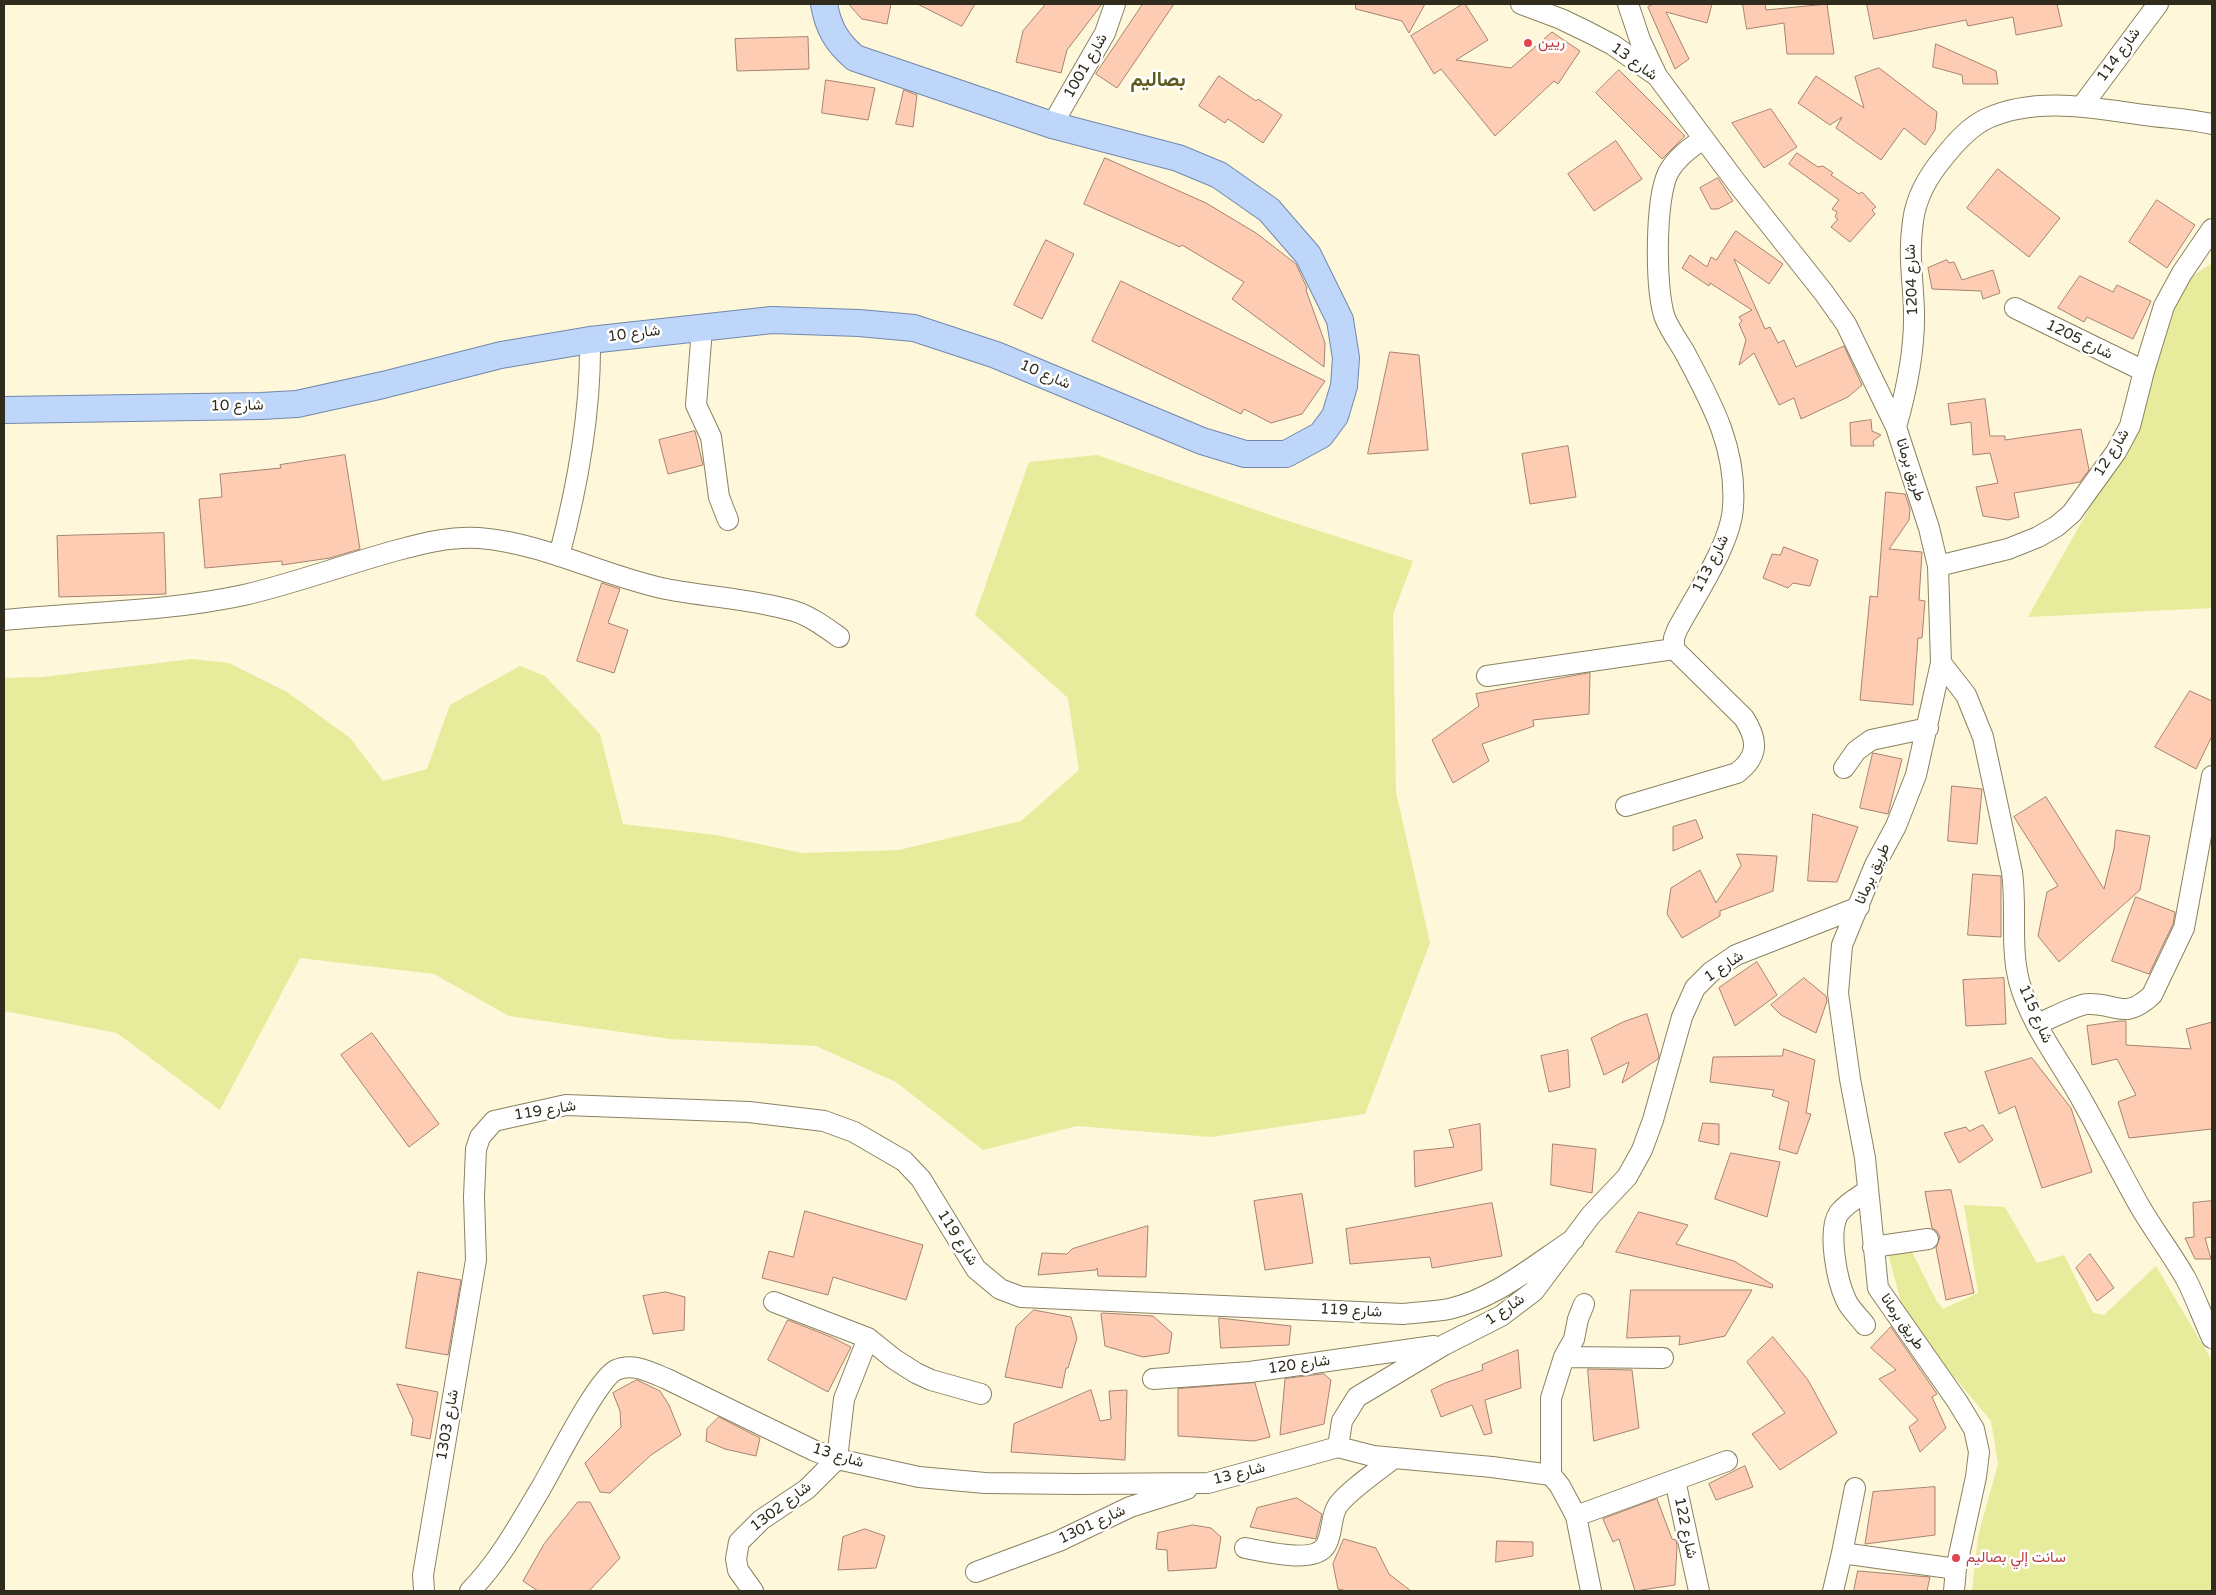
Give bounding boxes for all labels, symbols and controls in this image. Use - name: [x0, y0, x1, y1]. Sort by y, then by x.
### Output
- street label: شارع 114: [2093, 24, 2145, 86]
- street label: شارع 1001: [1060, 30, 1112, 102]
- place label: ريين: [1538, 34, 1565, 52]
- marker: ريين: [1522, 37, 1534, 49]
- street label: شارع 13: [1607, 39, 1661, 85]
- district label: بصاليم: [1131, 69, 1185, 93]
- street label: شارع 1204: [1902, 244, 1922, 316]
- street label: شارع 1205: [2043, 316, 2115, 364]
- street label: شارع 10: [607, 322, 661, 346]
- street label: شارع 10: [1017, 356, 1073, 394]
- street label: شارع 10: [210, 397, 264, 415]
- street label: شارع 12: [2090, 426, 2134, 480]
- street label: طريق برمانا: [1891, 436, 1929, 504]
- street label: شارع 113: [1689, 532, 1733, 596]
- street label: طريق برمانا: [1852, 841, 1894, 907]
- street label: شارع 1: [1701, 947, 1747, 987]
- street label: شارع 115: [2014, 982, 2056, 1046]
- street label: شارع 119: [513, 1097, 577, 1125]
- street label: شارع 119: [933, 1207, 981, 1269]
- street label: شارع 1: [1482, 1290, 1528, 1330]
- street label: طريق برمانا: [1876, 1290, 1928, 1354]
- street label: شارع 119: [1319, 1300, 1383, 1322]
- street label: شارع 120: [1267, 1352, 1331, 1378]
- street label: شارع 1303: [433, 1388, 463, 1462]
- street label: شارع 13: [810, 1440, 866, 1472]
- street label: شارع 13: [1211, 1459, 1267, 1489]
- street label: شارع 1302: [747, 1478, 815, 1536]
- street label: شارع 122: [1670, 1496, 1700, 1560]
- street label: شارع 1301: [1056, 1502, 1128, 1548]
- place label: سانت إلي بصاليم: [1966, 1549, 2066, 1567]
- marker: سانت إلي بصاليم: [1950, 1552, 1962, 1564]

